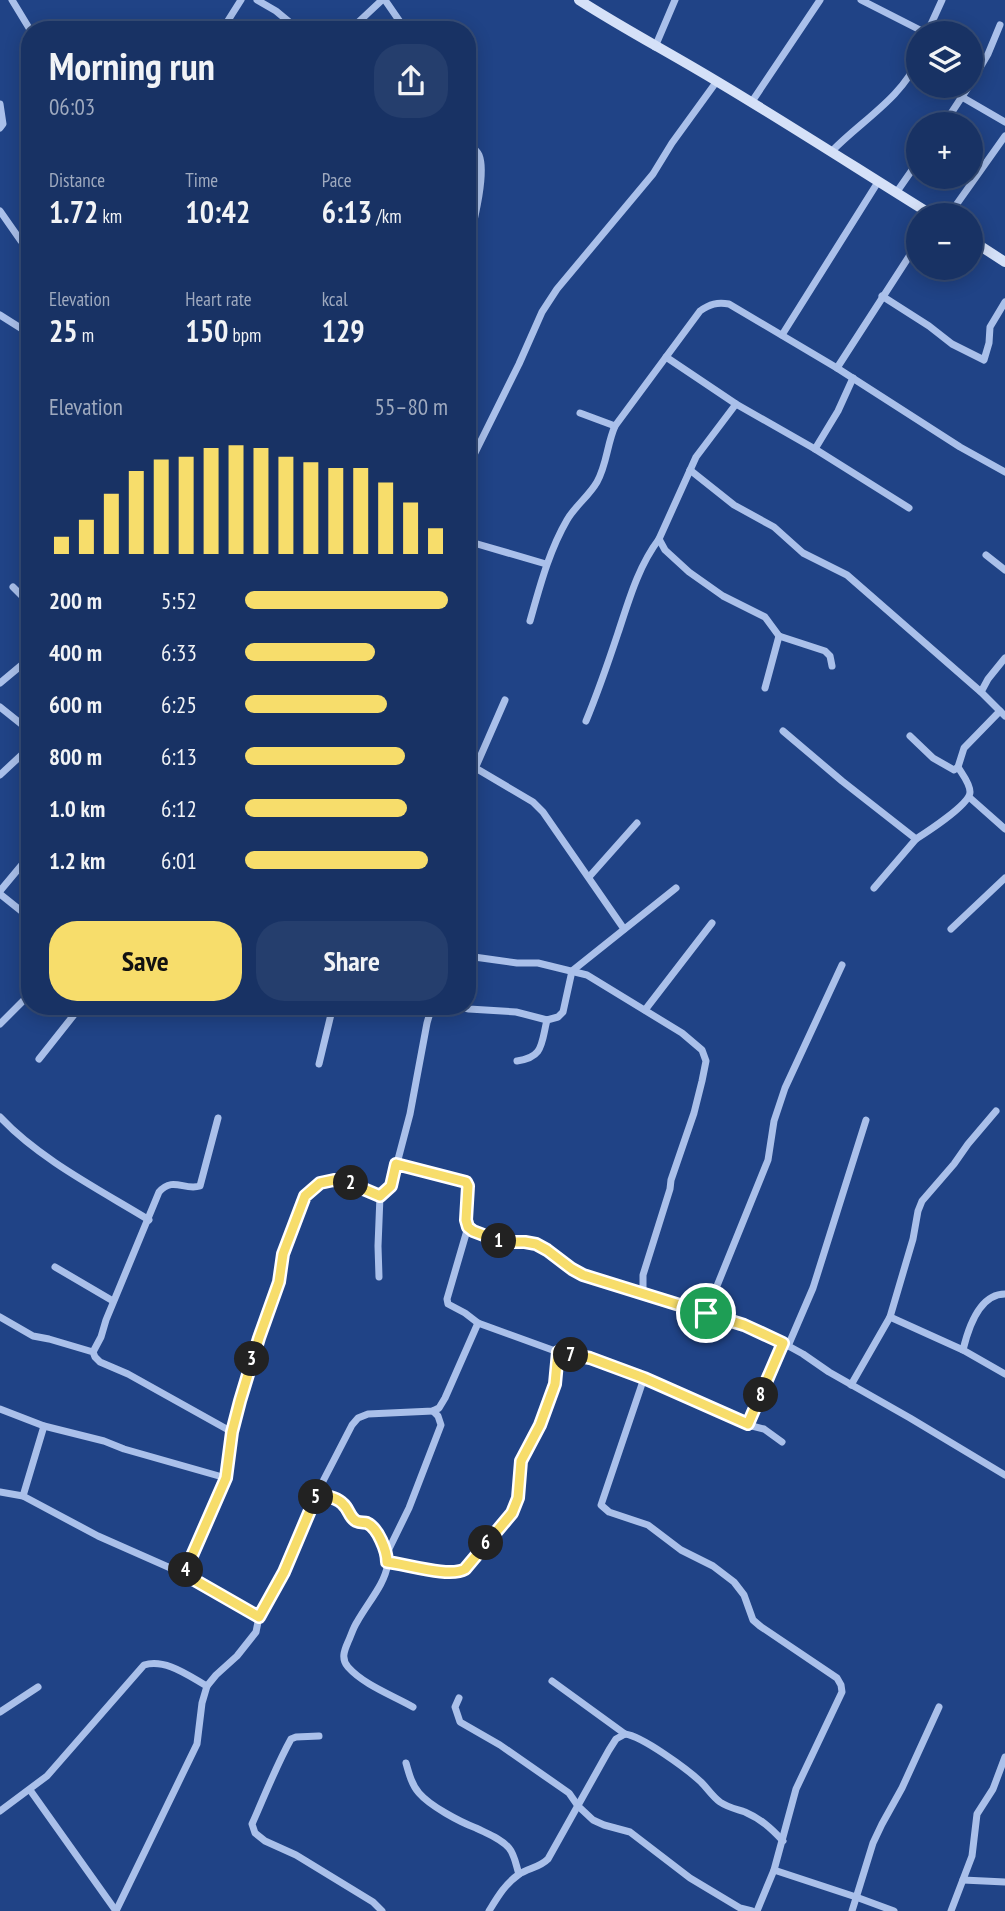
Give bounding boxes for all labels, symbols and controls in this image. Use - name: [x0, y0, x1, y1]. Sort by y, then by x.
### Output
- map controls: [906, 21, 983, 280]
- button: layers: [906, 21, 983, 98]
- text: Morning run: [49, 41, 215, 90]
- button: share: [374, 44, 448, 118]
- text: 06:03: [49, 92, 95, 121]
- button: +: [906, 112, 983, 189]
- text: Distance: [49, 168, 105, 192]
- text: Time: [185, 168, 218, 192]
- text: Pace: [322, 168, 352, 192]
- text: 1.72: [49, 192, 98, 231]
- text: 10:42: [185, 192, 250, 231]
- text: 6:13: [322, 192, 372, 231]
- button: −: [906, 203, 983, 280]
- text: km: [98, 204, 122, 228]
- text: /km: [372, 204, 402, 228]
- text: Elevation: [49, 287, 110, 311]
- text: Heart rate: [185, 287, 252, 311]
- text: kcal: [322, 287, 348, 311]
- text: 25: [49, 311, 78, 350]
- text: 150: [185, 311, 228, 350]
- text: 129: [322, 311, 365, 350]
- text: m: [78, 323, 94, 347]
- text: bpm: [228, 323, 261, 347]
- text: Elevation: [49, 392, 123, 421]
- text: 55–80 m: [375, 392, 448, 421]
- text: 200 m: [49, 586, 102, 615]
- text: 5:52: [161, 586, 197, 615]
- text: 400 m: [49, 638, 102, 667]
- text: 6:33: [161, 638, 197, 667]
- text: 600 m: [49, 690, 102, 719]
- text: 6:25: [161, 690, 197, 719]
- text: 800 m: [49, 742, 102, 771]
- text: 6:13: [161, 742, 197, 771]
- text: 1.0 km: [49, 794, 105, 823]
- text: 6:12: [161, 794, 197, 823]
- text: 1.2 km: [49, 846, 105, 875]
- text: 6:01: [161, 846, 197, 875]
- button: Save: [49, 921, 242, 1001]
- button: Share: [256, 921, 448, 1001]
- pin: 2: [334, 1166, 368, 1200]
- text: 2: [346, 1170, 355, 1194]
- pin: 1: [482, 1224, 516, 1258]
- text: 1: [494, 1228, 503, 1252]
- pin: [676, 1283, 736, 1343]
- icon: arrive: [687, 1294, 725, 1332]
- pin: 7: [554, 1338, 588, 1372]
- pin: 3: [234, 1342, 270, 1376]
- text: 7: [566, 1342, 575, 1366]
- text: 3: [247, 1346, 256, 1370]
- pin: 8: [744, 1378, 778, 1412]
- text: 8: [756, 1382, 765, 1406]
- pin: 5: [298, 1480, 334, 1514]
- text: 5: [311, 1484, 320, 1508]
- pin: 6: [468, 1526, 504, 1560]
- text: 6: [481, 1530, 490, 1554]
- pin: 4: [168, 1552, 204, 1588]
- text: 4: [181, 1557, 190, 1581]

